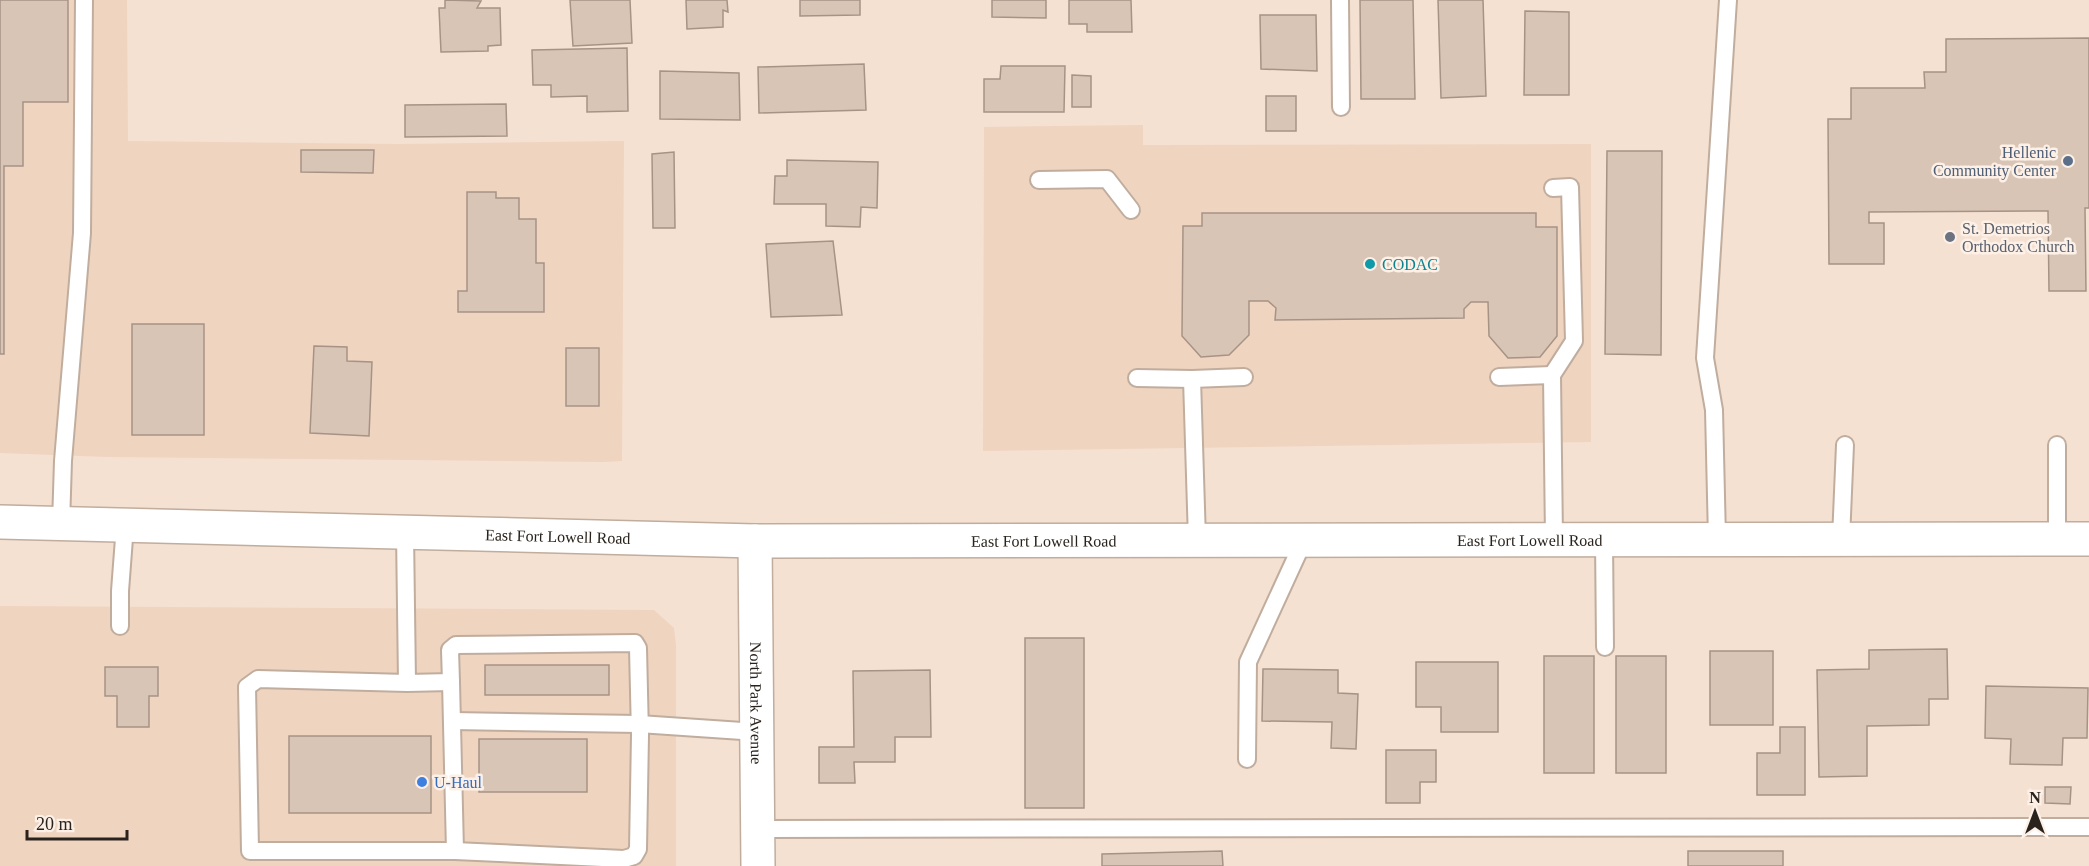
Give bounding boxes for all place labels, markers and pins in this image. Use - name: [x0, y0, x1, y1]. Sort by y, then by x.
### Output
- place label: Hellenic Community Center: [1933, 144, 2057, 180]
- marker: Hellenic Community Center: [2061, 154, 2075, 168]
- place label: St. Demetrios Orthodox Church: [1962, 220, 2074, 255]
- marker: St. Demetrios Orthodox Church: [1943, 230, 1957, 244]
- place label: CODAC: [1382, 256, 1438, 273]
- marker: CODAC: [1363, 257, 1377, 271]
- place label: U-Haul: [434, 774, 483, 791]
- marker: U-Haul: [415, 775, 429, 789]

